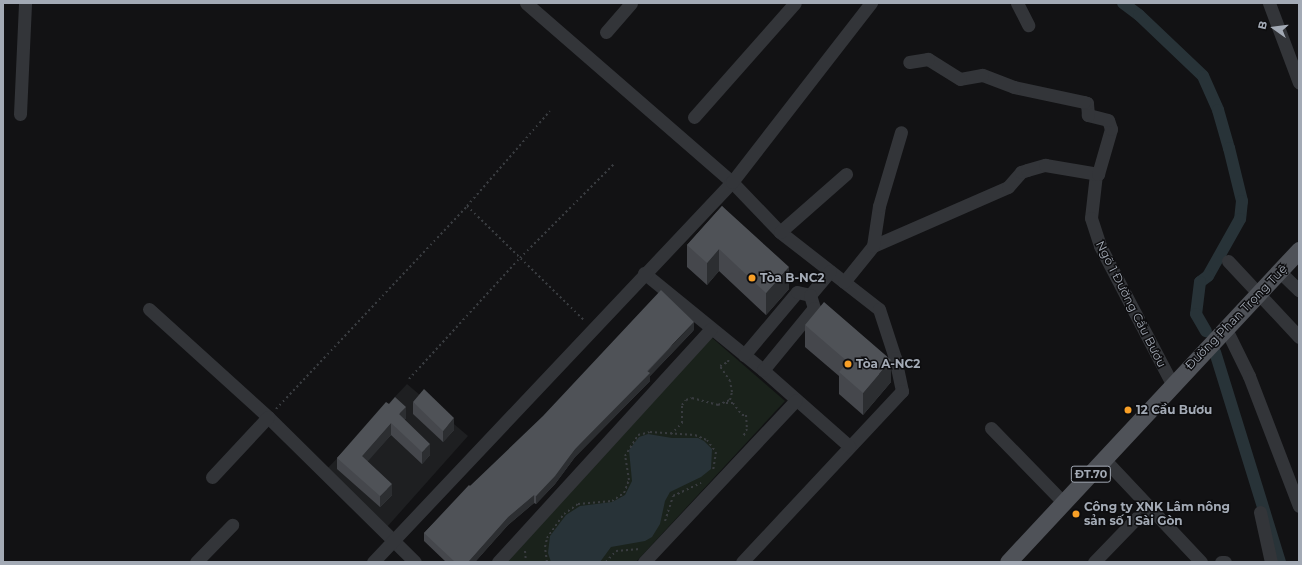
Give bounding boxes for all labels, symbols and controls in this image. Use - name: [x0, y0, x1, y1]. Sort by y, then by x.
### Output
- north arrow: [1254, 8, 1294, 48]
- text: B: [1255, 19, 1270, 31]
- street label: Ngõ 1 Đường Cầu Bươu: [1093, 238, 1169, 370]
- street label: Đường Phan Trọng Tuệ: [1182, 262, 1290, 372]
- place label: Tòa B-NC2: [760, 271, 825, 285]
- marker: Tòa B-NC2: [747, 273, 757, 283]
- place label: Tòa A-NC2: [856, 357, 920, 371]
- marker: Tòa A-NC2: [843, 359, 853, 369]
- place label: 12 Cầu Bươu: [1136, 403, 1212, 417]
- marker: 12 Cầu Bươu: [1123, 405, 1133, 415]
- road number: ĐT.70: [1070, 465, 1112, 483]
- place label: Công ty XNK Lâm nông sản số 1 Sài Gòn: [1084, 500, 1230, 528]
- marker: Công ty XNK Lâm nông sản số 1 Sài Gòn: [1071, 509, 1081, 519]

